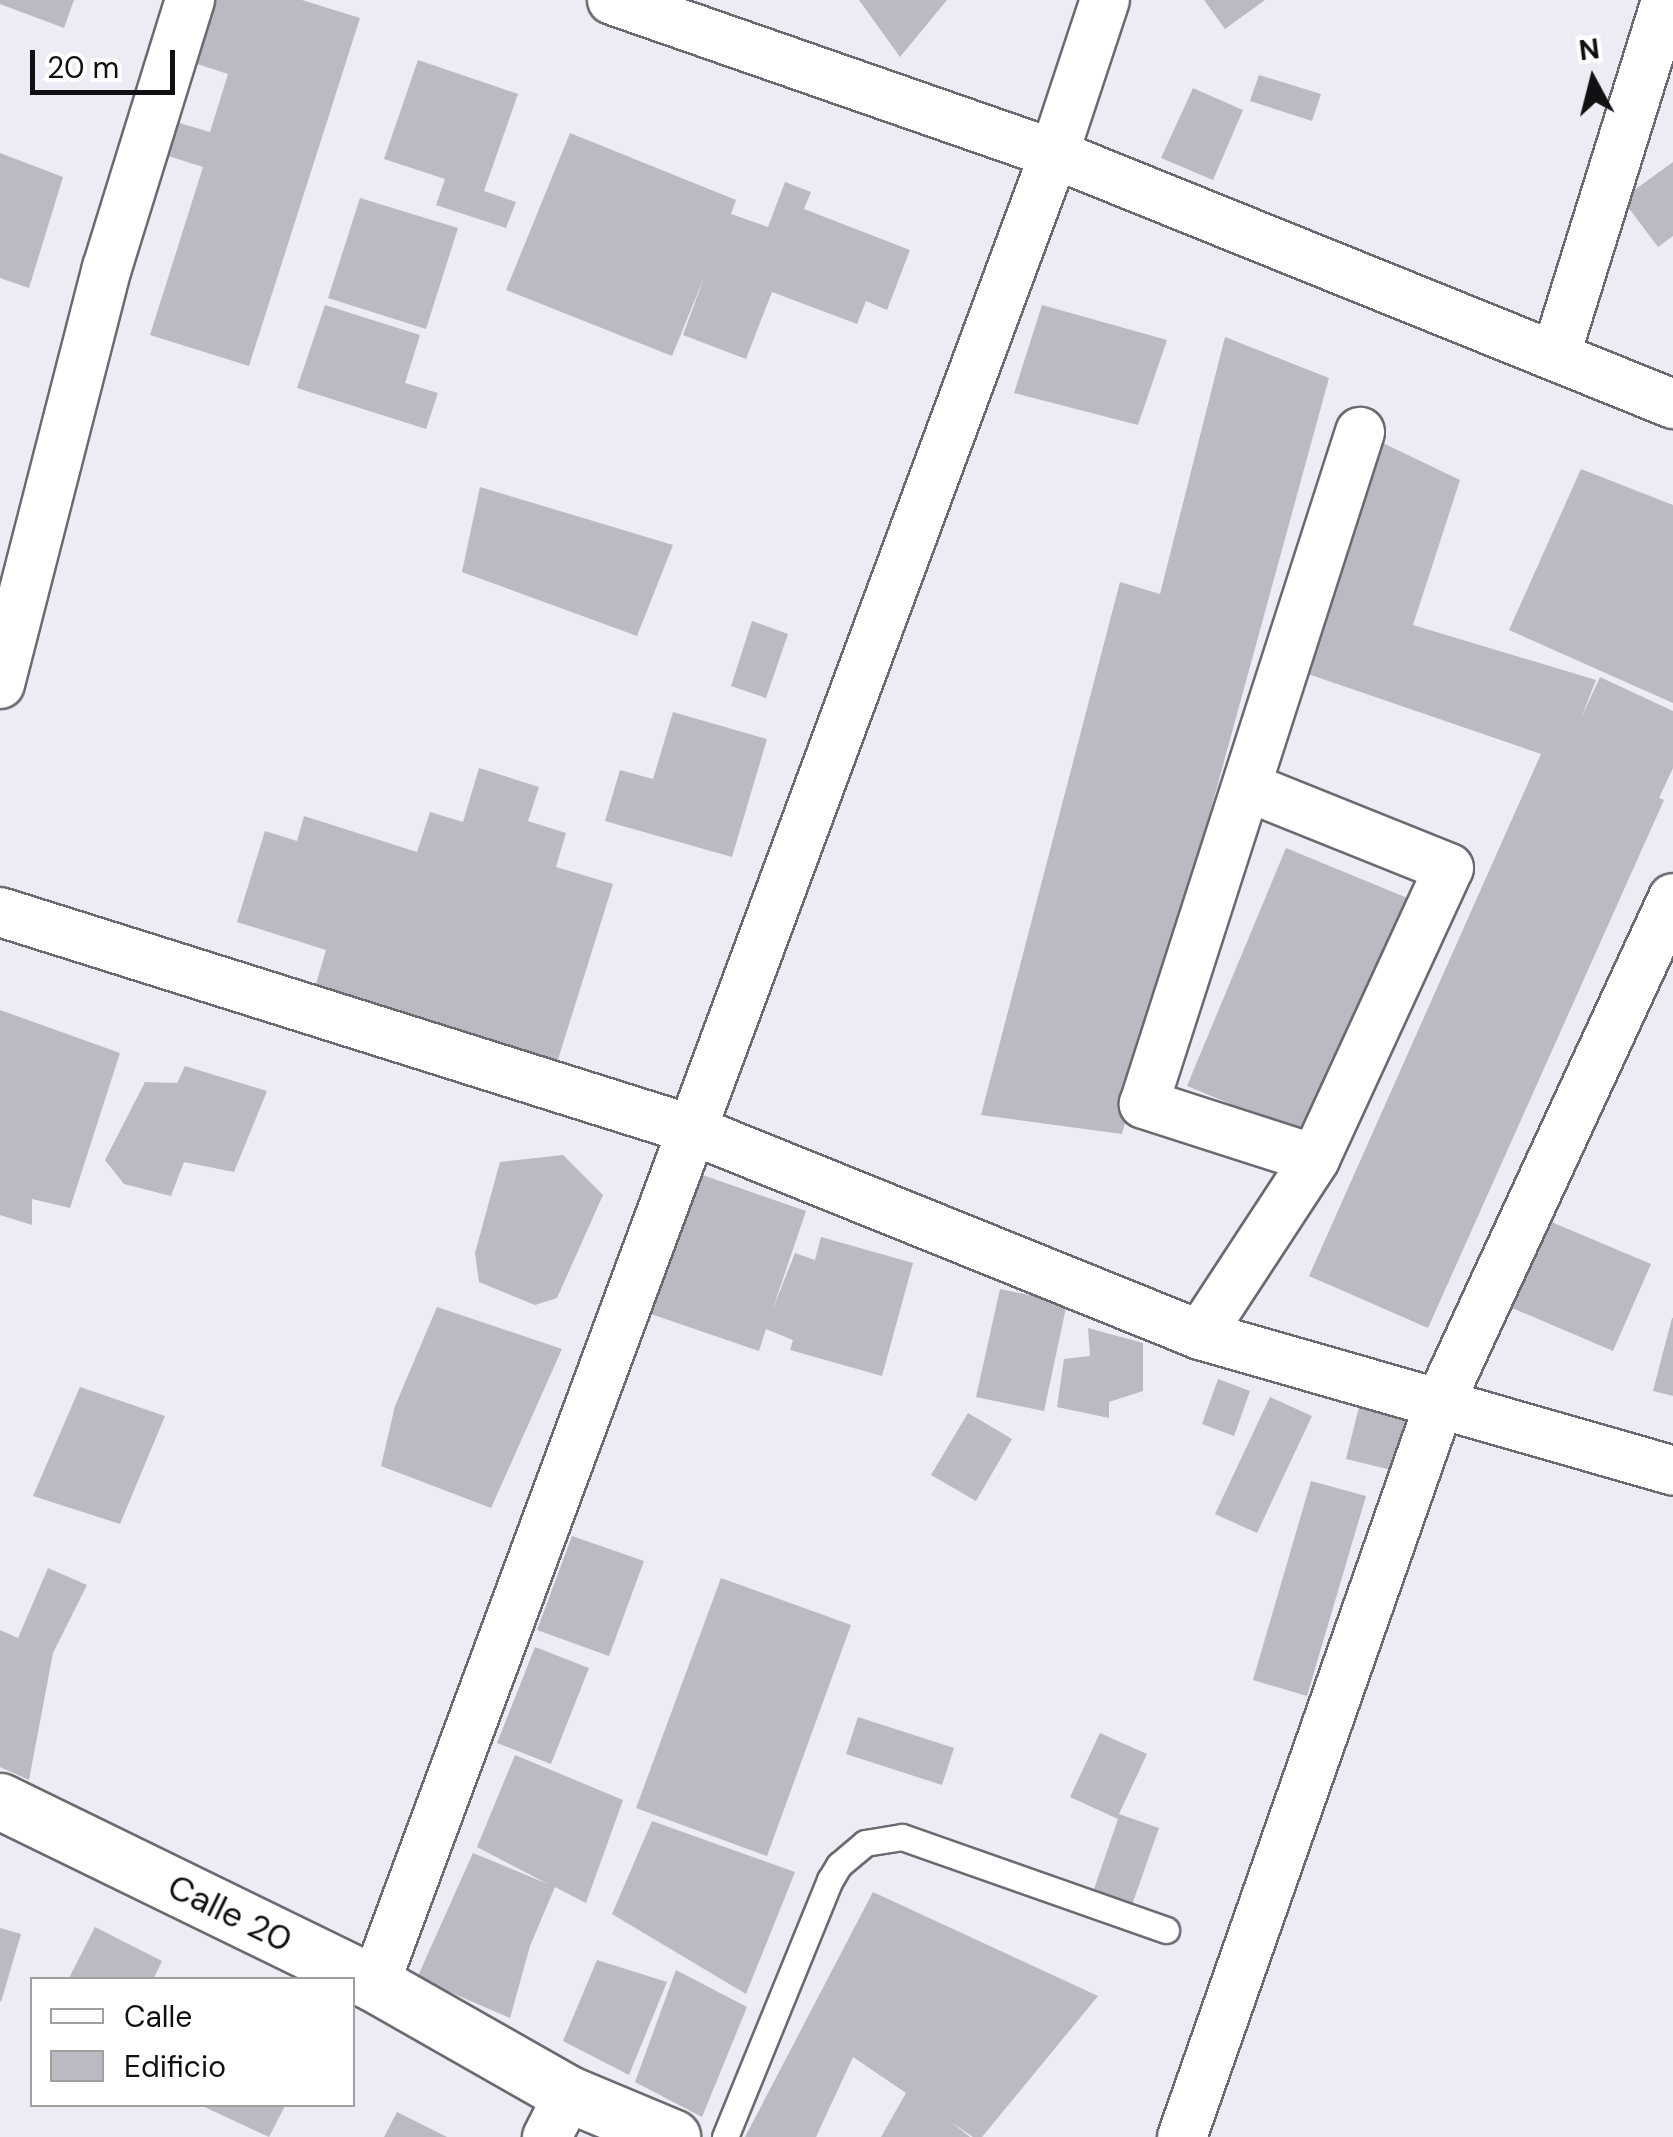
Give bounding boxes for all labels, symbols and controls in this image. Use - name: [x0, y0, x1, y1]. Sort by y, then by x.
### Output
- scale bar: [35, 30, 180, 92]
- north arrow: [1543, 30, 1643, 130]
- text: N: [1577, 30, 1602, 69]
- text: 20 m: [47, 48, 119, 87]
- street label: Calle 20: [161, 1865, 299, 1961]
- legend: [30, 1977, 355, 2107]
- text: Calle: [124, 1997, 192, 2036]
- text: Edificio: [124, 2047, 226, 2086]

